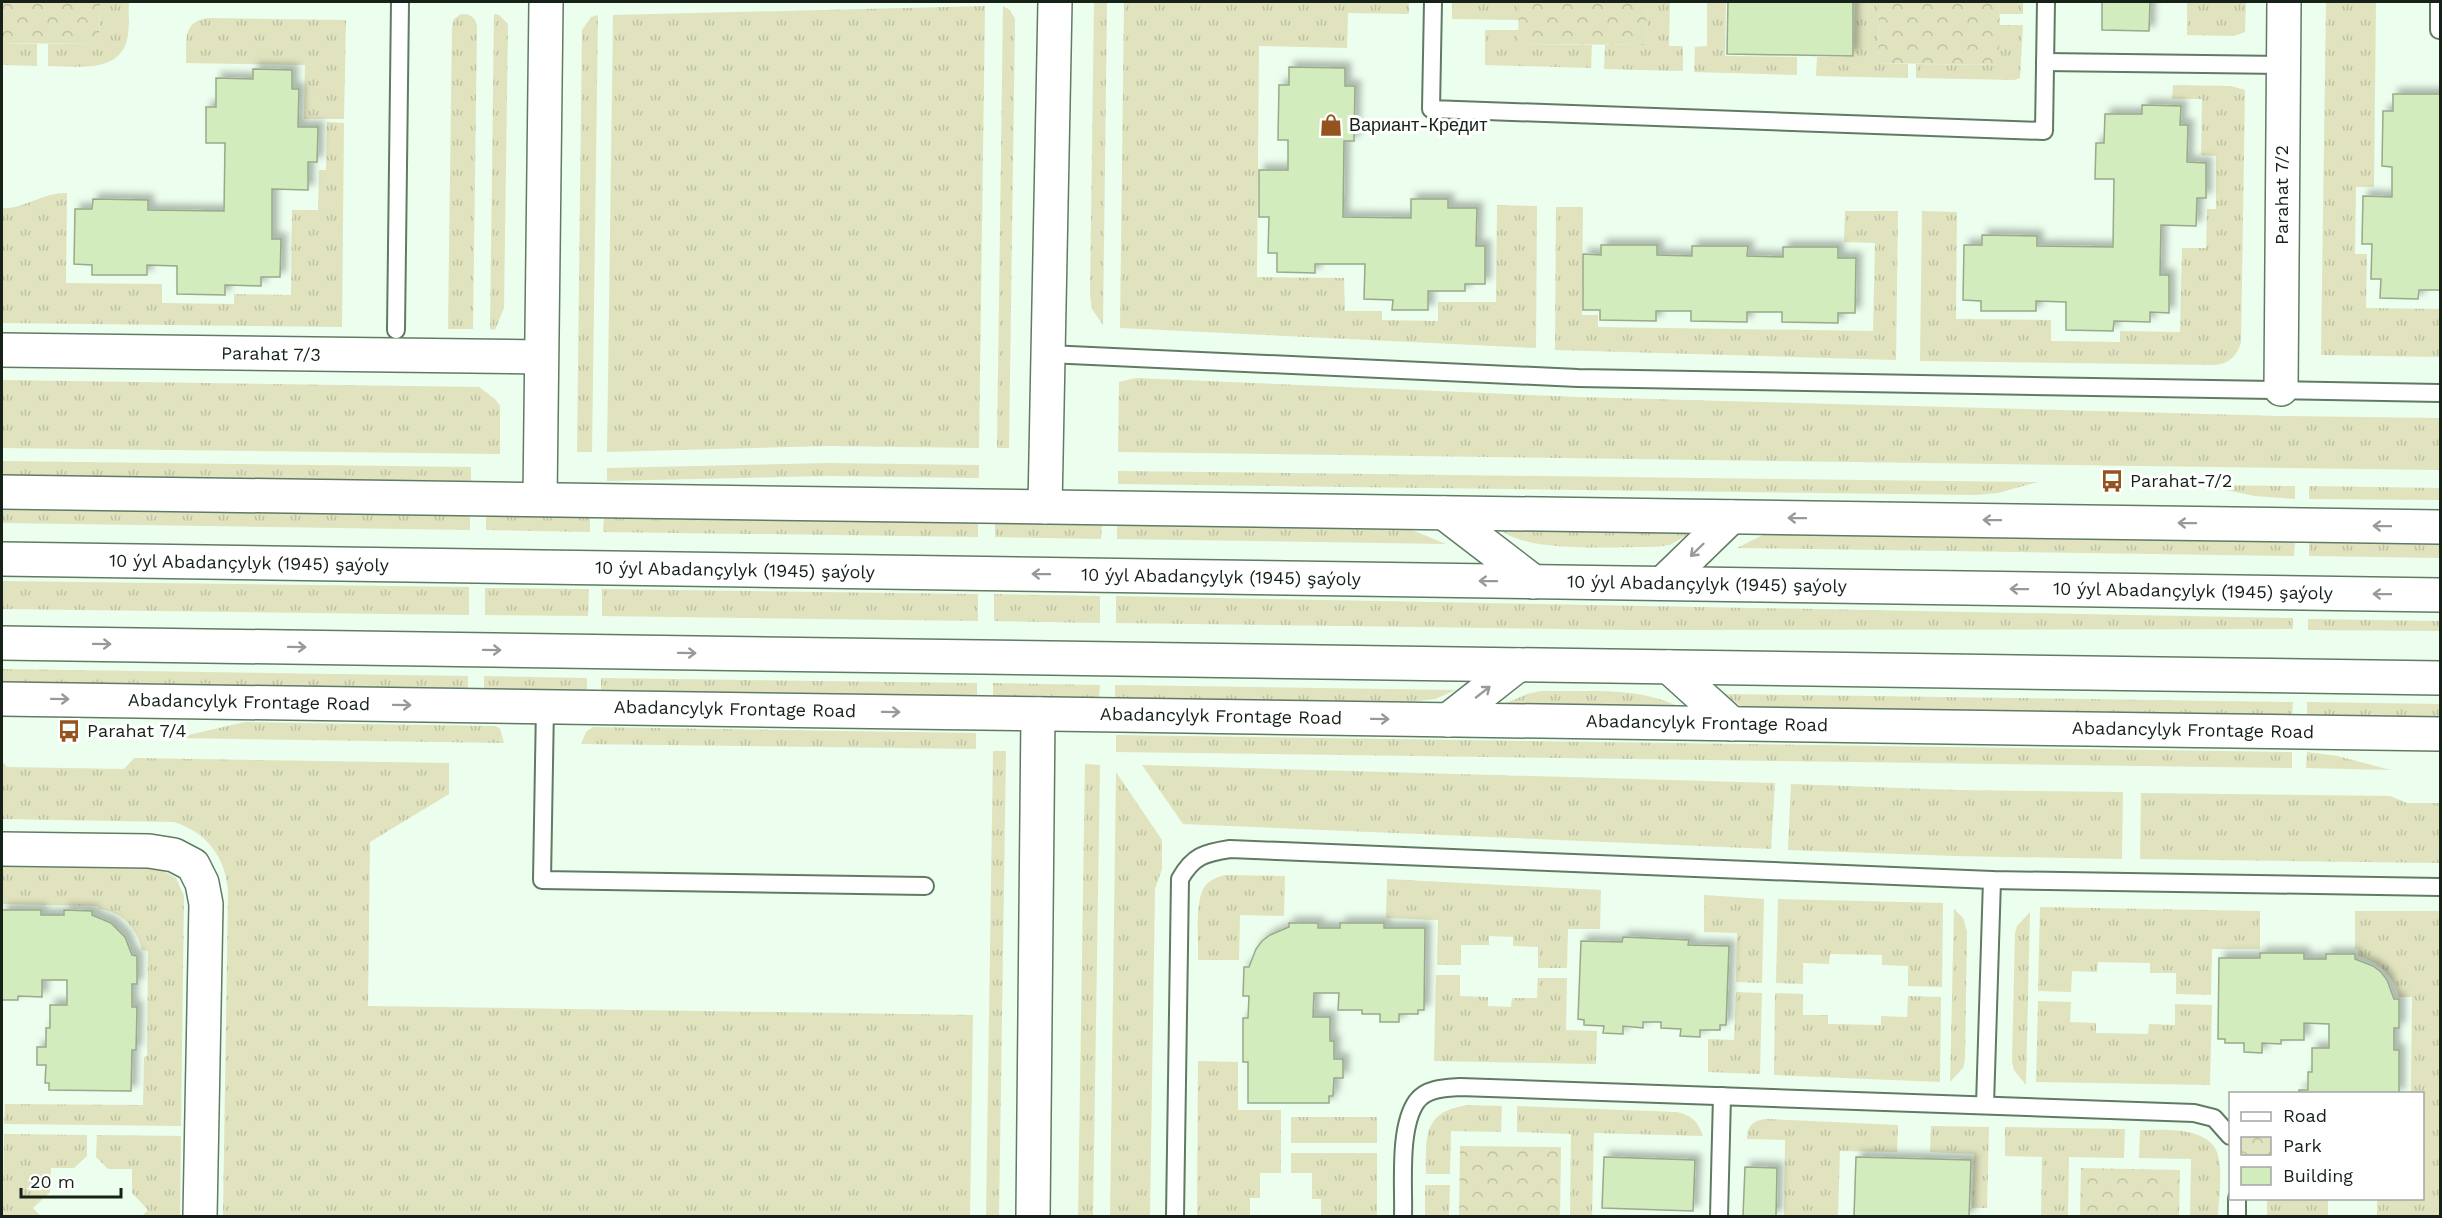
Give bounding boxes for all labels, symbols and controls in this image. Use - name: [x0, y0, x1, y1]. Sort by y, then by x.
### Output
- shop icon: Вариант-Кредит: [1318, 112, 1344, 138]
- place label: Вариант-Кредит: [1349, 114, 1487, 135]
- street label: Parahat 7/2: [2271, 145, 2292, 245]
- street label: Parahat 7/3: [221, 342, 321, 365]
- bus stop icon: Parahat-7/2: [2099, 468, 2125, 494]
- place label: Parahat-7/2: [2130, 470, 2232, 491]
- one-way arrow: [1788, 512, 1808, 523]
- one-way arrow: [1983, 515, 2003, 526]
- one-way arrow: [2178, 517, 2198, 529]
- one-way arrow: [2373, 520, 2393, 532]
- one-way arrow: [1689, 543, 1704, 557]
- street label: 10 ýyl Abadançylyk (1945) şaýoly: [109, 550, 390, 575]
- street label: 10 ýyl Abadançylyk (1945) şaýoly: [595, 557, 876, 582]
- street label: 10 ýyl Abadançylyk (1945) şaýoly: [1081, 564, 1362, 589]
- one-way arrow: [1032, 569, 1052, 580]
- street label: 10 ýyl Abadançylyk (1945) şaýoly: [1567, 571, 1848, 596]
- one-way arrow: [1479, 575, 1499, 587]
- street label: 10 ýyl Abadançylyk (1945) şaýoly: [2053, 578, 2334, 603]
- one-way arrow: [2010, 583, 2030, 594]
- one-way arrow: [2373, 588, 2393, 600]
- one-way arrow: [91, 639, 111, 650]
- one-way arrow: [286, 641, 306, 653]
- one-way arrow: [481, 644, 501, 656]
- one-way arrow: [676, 647, 696, 659]
- one-way arrow: [1475, 686, 1491, 699]
- street label: Abadancylyk Frontage Road: [128, 689, 370, 714]
- one-way arrow: [49, 694, 69, 705]
- street label: Abadancylyk Frontage Road: [614, 696, 856, 721]
- one-way arrow: [391, 699, 411, 710]
- street label: Abadancylyk Frontage Road: [1100, 703, 1342, 728]
- one-way arrow: [880, 706, 900, 718]
- street label: Abadancylyk Frontage Road: [1586, 710, 1828, 735]
- one-way arrow: [1369, 713, 1389, 725]
- street label: Abadancylyk Frontage Road: [2072, 717, 2314, 742]
- bus stop icon: Parahat 7/4: [56, 718, 82, 744]
- place label: Parahat 7/4: [87, 720, 187, 741]
- legend: [2229, 1092, 2424, 1200]
- text: Road: [2283, 1105, 2327, 1126]
- text: Park: [2283, 1135, 2322, 1156]
- scale bar: [21, 1161, 122, 1199]
- text: Building: [2283, 1165, 2353, 1186]
- text: 20 m: [30, 1171, 75, 1192]

